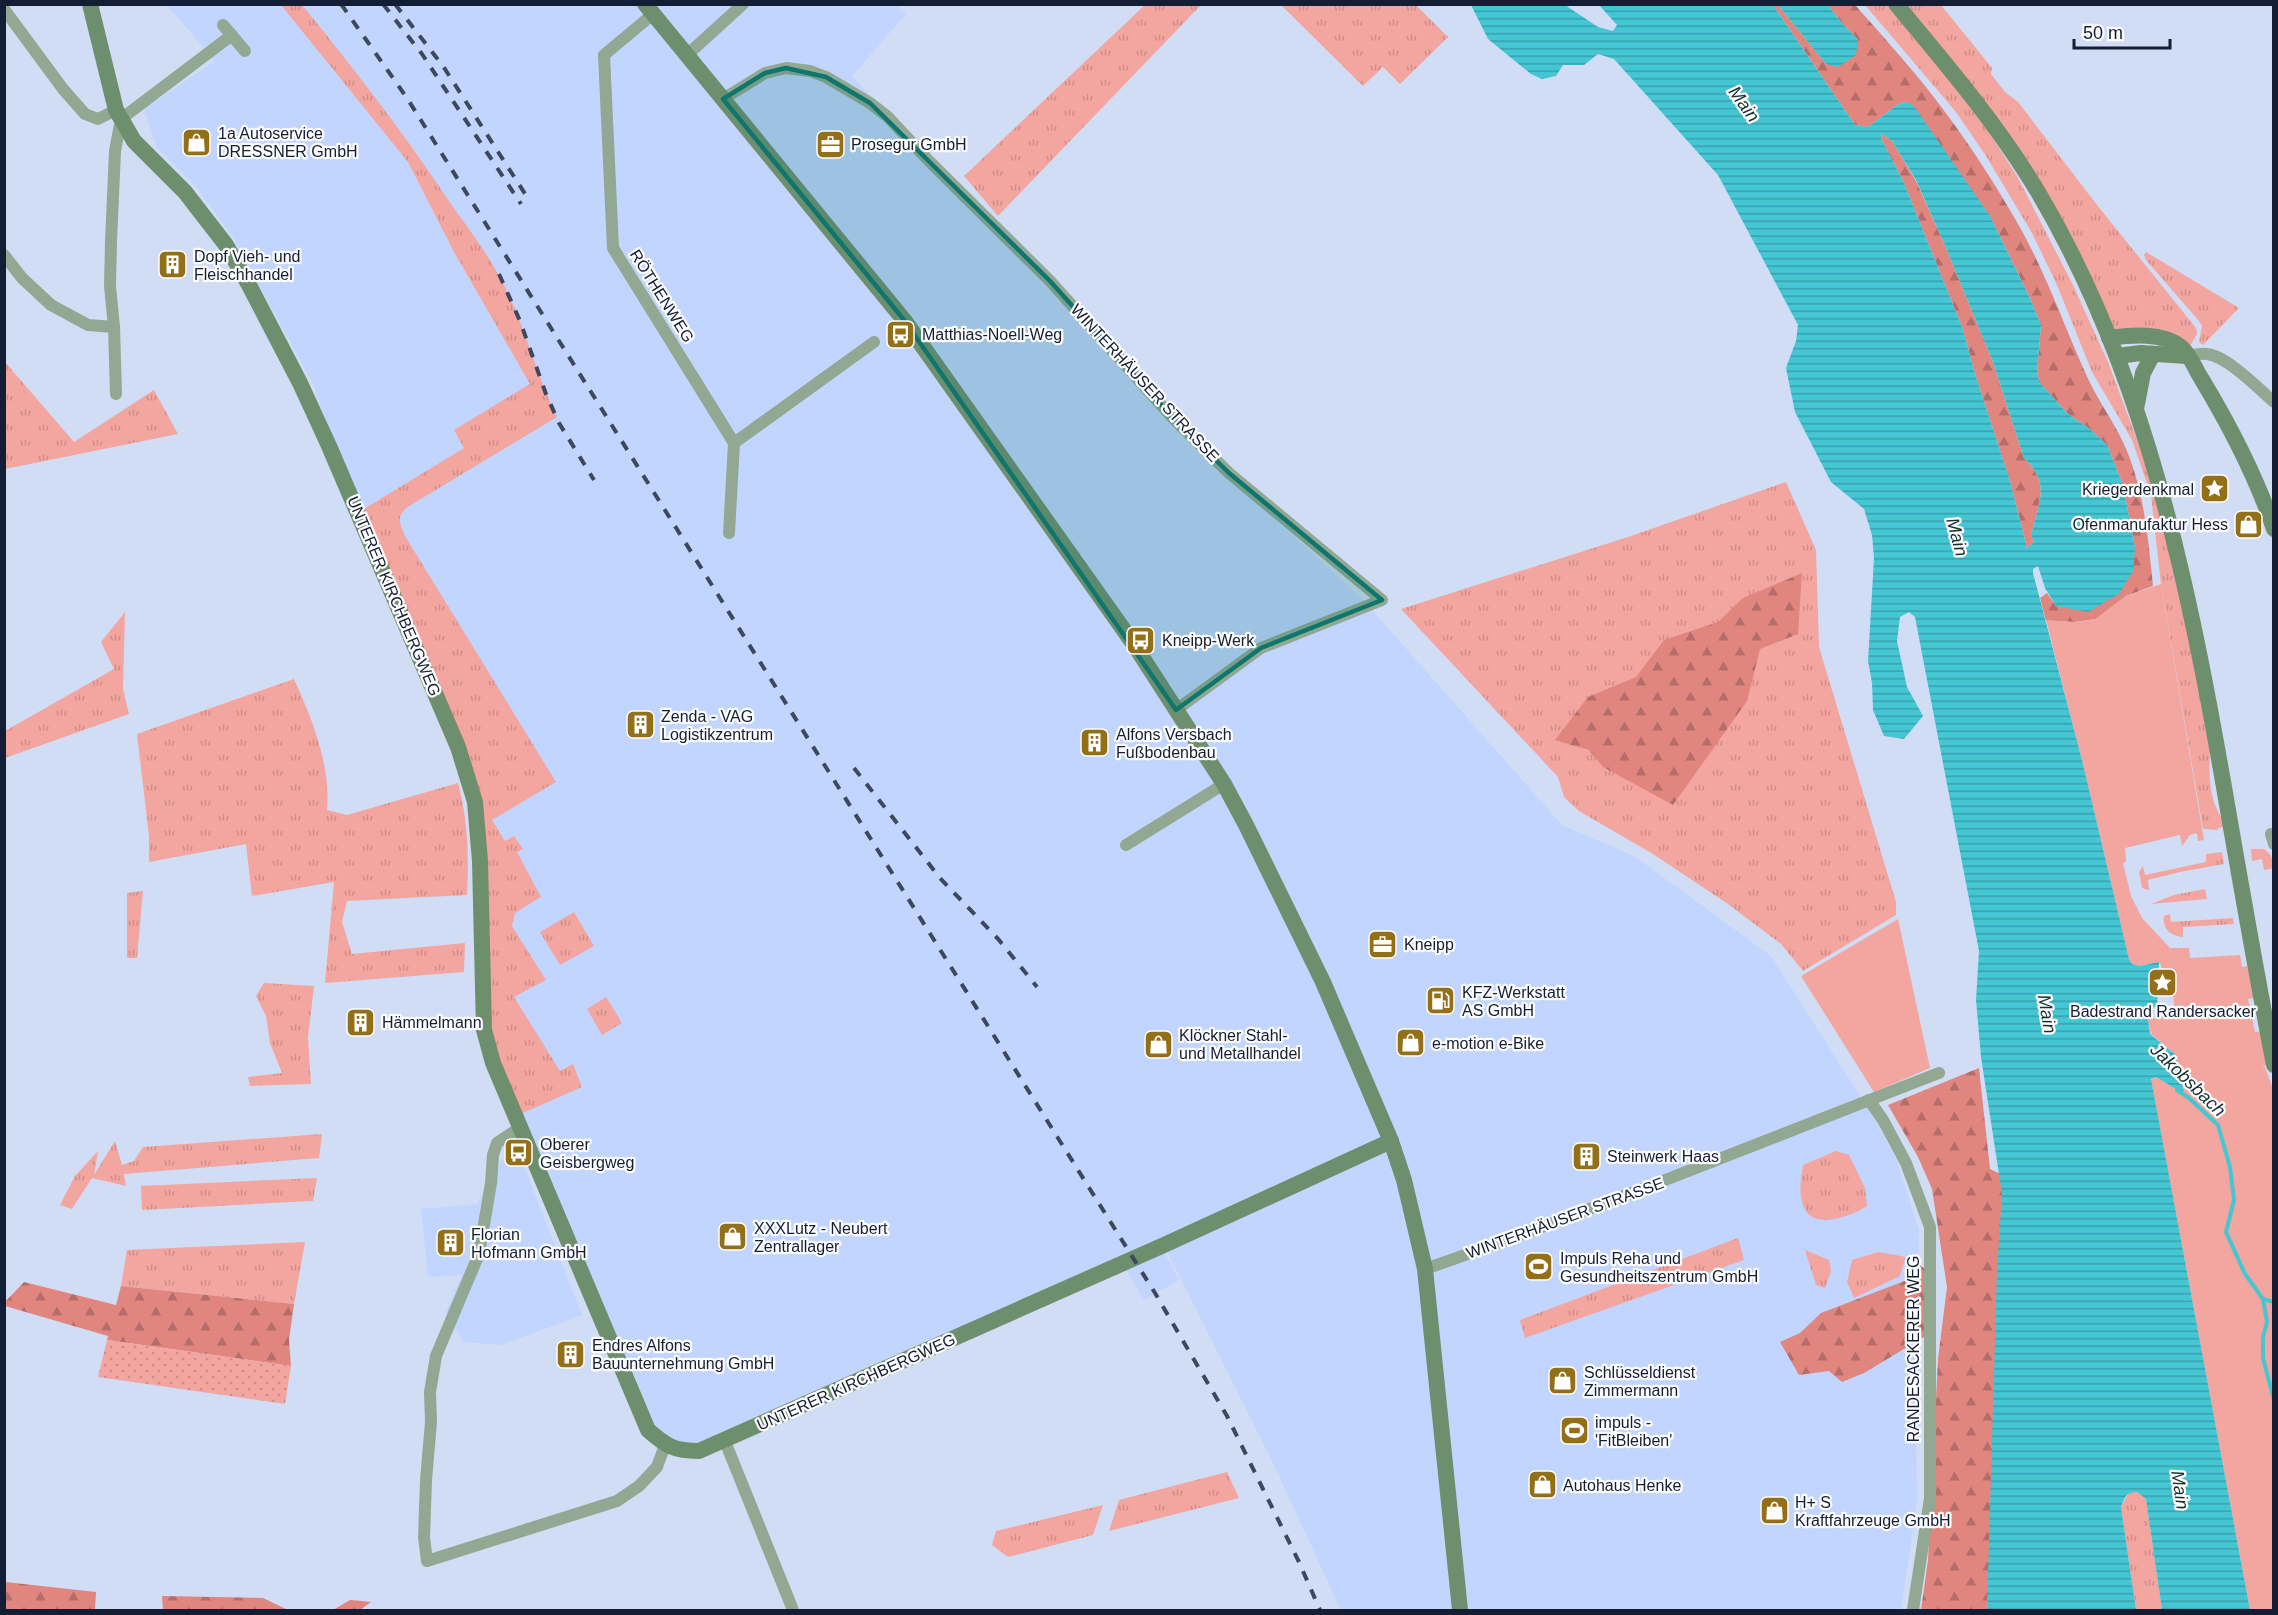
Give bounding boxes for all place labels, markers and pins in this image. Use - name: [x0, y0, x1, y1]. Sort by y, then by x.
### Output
- place label: 1a Autoservice DRESSNER GmbH: [218, 125, 358, 160]
- shop icon: 1a Autoservice DRESSNER GmbH: [181, 126, 213, 158]
- office icon: Prosegur GmbH: [814, 128, 846, 160]
- place label: Prosegur GmbH: [851, 136, 967, 153]
- place label: Dopf Vieh- und Fleischhandel: [194, 248, 300, 283]
- building icon: Dopf Vieh- und Fleischhandel: [157, 249, 189, 281]
- bus stop icon: Matthias-Noell-Weg: [885, 318, 917, 350]
- place label: Matthias-Noell-Weg: [922, 326, 1062, 343]
- place icon: Kriegerdenkmal: [2199, 473, 2231, 505]
- place label: Kriegerdenkmal: [2082, 481, 2194, 498]
- shop icon: Ofenmanufaktur Hess: [2233, 508, 2265, 540]
- place label: Ofenmanufaktur Hess: [2072, 516, 2228, 533]
- bus stop icon: Kneipp-Werk: [1125, 624, 1157, 656]
- place label: Kneipp-Werk: [1162, 632, 1255, 649]
- place label: Zenda - VAG Logistikzentrum: [661, 708, 773, 743]
- building icon: Zenda - VAG Logistikzentrum: [624, 709, 656, 741]
- place label: Alfons Versbach Fußbodenbau: [1116, 726, 1232, 761]
- building icon: Alfons Versbach Fußbodenbau: [1079, 727, 1111, 759]
- office icon: Kneipp: [1367, 928, 1399, 960]
- place label: Kneipp: [1404, 936, 1454, 953]
- place icon: Badestrand Randersacker: [2147, 967, 2179, 999]
- place label: KFZ-Werkstatt AS GmbH: [1462, 984, 1565, 1019]
- fuel station icon: KFZ-Werkstatt AS GmbH: [1425, 985, 1457, 1017]
- place label: Badestrand Randersacker: [2070, 1003, 2257, 1020]
- building icon: Hämmelmann: [345, 1006, 377, 1038]
- place label: Hämmelmann: [382, 1014, 482, 1031]
- place label: Klöckner Stahl- und Metallhandel: [1179, 1027, 1301, 1062]
- shop icon: e-motion e-Bike: [1395, 1027, 1427, 1059]
- shop icon: Klöckner Stahl- und Metallhandel: [1142, 1028, 1174, 1060]
- place label: e-motion e-Bike: [1432, 1035, 1544, 1052]
- place label: Oberer Geisbergweg: [540, 1136, 634, 1171]
- bus stop icon: Oberer Geisbergweg: [503, 1137, 535, 1169]
- building icon: Steinwerk Haas: [1570, 1140, 1602, 1172]
- place label: Steinwerk Haas: [1607, 1148, 1719, 1165]
- place label: XXXLutz - Neubert Zentrallager: [754, 1220, 888, 1255]
- shop icon: XXXLutz - Neubert Zentrallager: [717, 1221, 749, 1253]
- place label: Florian Hofmann GmbH: [471, 1226, 587, 1261]
- building icon: Florian Hofmann GmbH: [434, 1227, 466, 1259]
- place label: Impuls Reha und Gesundheitszentrum GmbH: [1560, 1250, 1758, 1285]
- sports icon: Impuls Reha und Gesundheitszentrum GmbH: [1523, 1251, 1555, 1283]
- place label: Endres Alfons Bauunternehmung GmbH: [592, 1337, 774, 1372]
- building icon: Endres Alfons Bauunternehmung GmbH: [555, 1338, 587, 1370]
- place label: Schlüsseldienst Zimmermann: [1584, 1364, 1696, 1399]
- shop icon: Schlüsseldienst Zimmermann: [1547, 1365, 1579, 1397]
- place label: impuls - 'FitBleiben': [1595, 1414, 1672, 1449]
- sports icon: impuls - 'FitBleiben': [1558, 1415, 1590, 1447]
- shop icon: Autohaus Henke: [1526, 1469, 1558, 1501]
- place label: Autohaus Henke: [1563, 1477, 1681, 1494]
- place label: H+ S Kraftfahrzeuge GmbH: [1795, 1494, 1951, 1529]
- shop icon: H+ S Kraftfahrzeuge GmbH: [1758, 1495, 1790, 1527]

